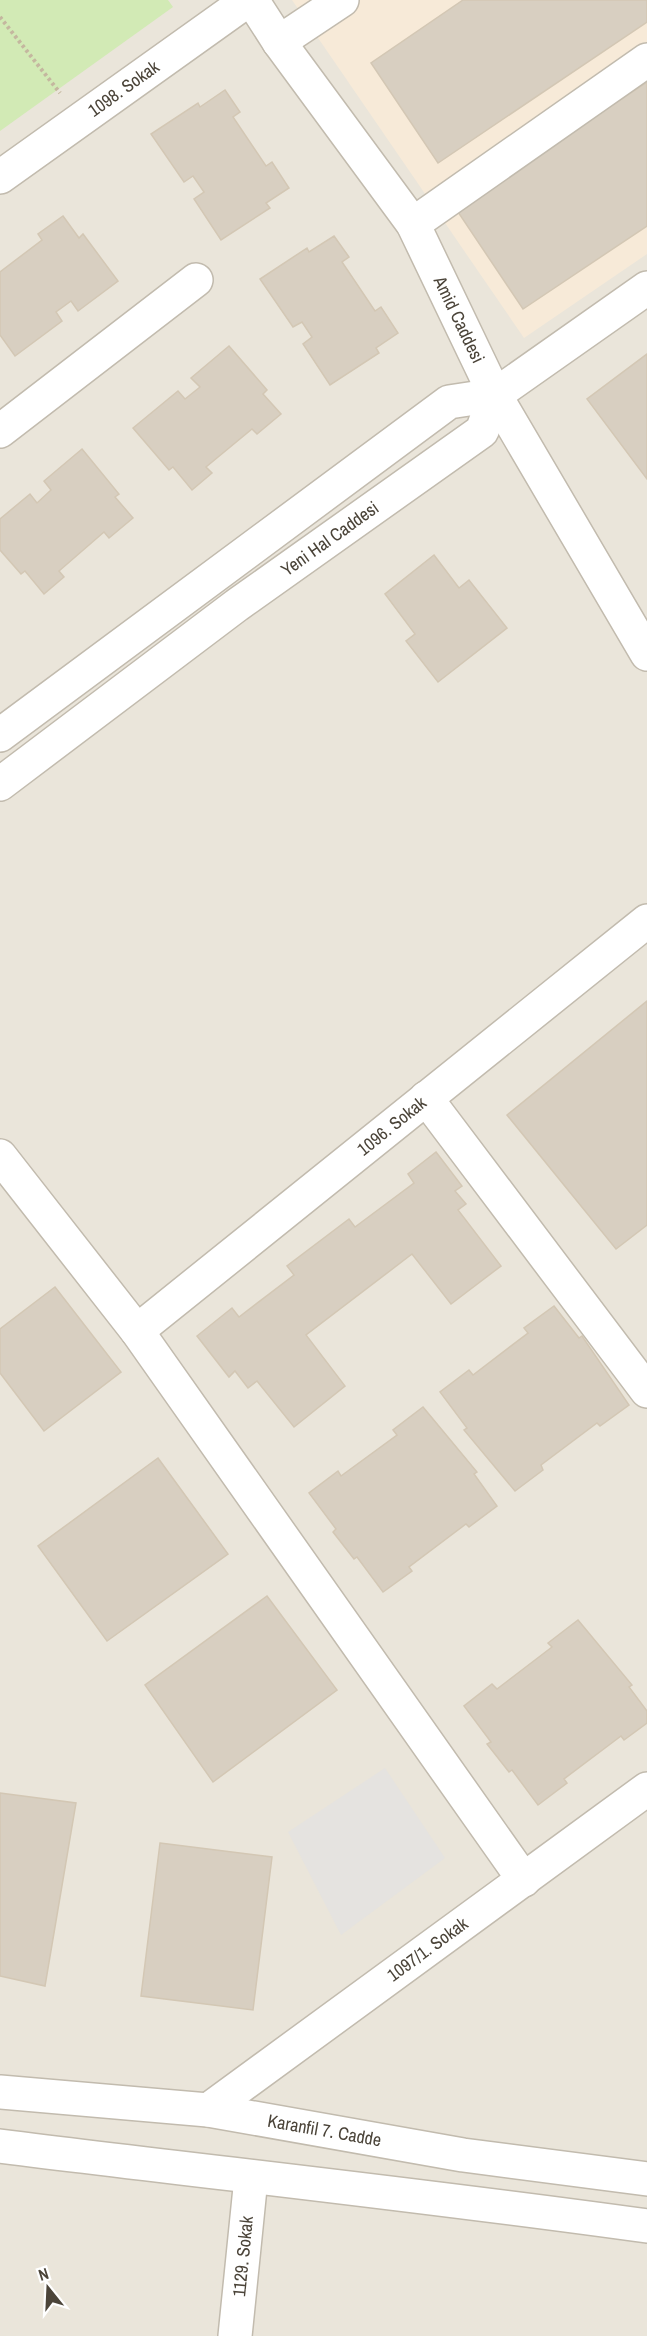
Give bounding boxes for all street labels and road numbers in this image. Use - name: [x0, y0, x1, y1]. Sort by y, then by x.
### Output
- street label: 1098. Sokak: [83, 54, 165, 122]
- street label: Amid Caddesi: [427, 271, 491, 367]
- street label: Yeni Hal Caddesi: [276, 495, 384, 582]
- street label: 1096. Sokak: [352, 1090, 432, 1161]
- street label: 1097/1. Sokak: [382, 1911, 473, 1987]
- street label: Karanfil 7. Cadde: [266, 2108, 383, 2152]
- street label: 1129. Sokak: [226, 2214, 259, 2298]

